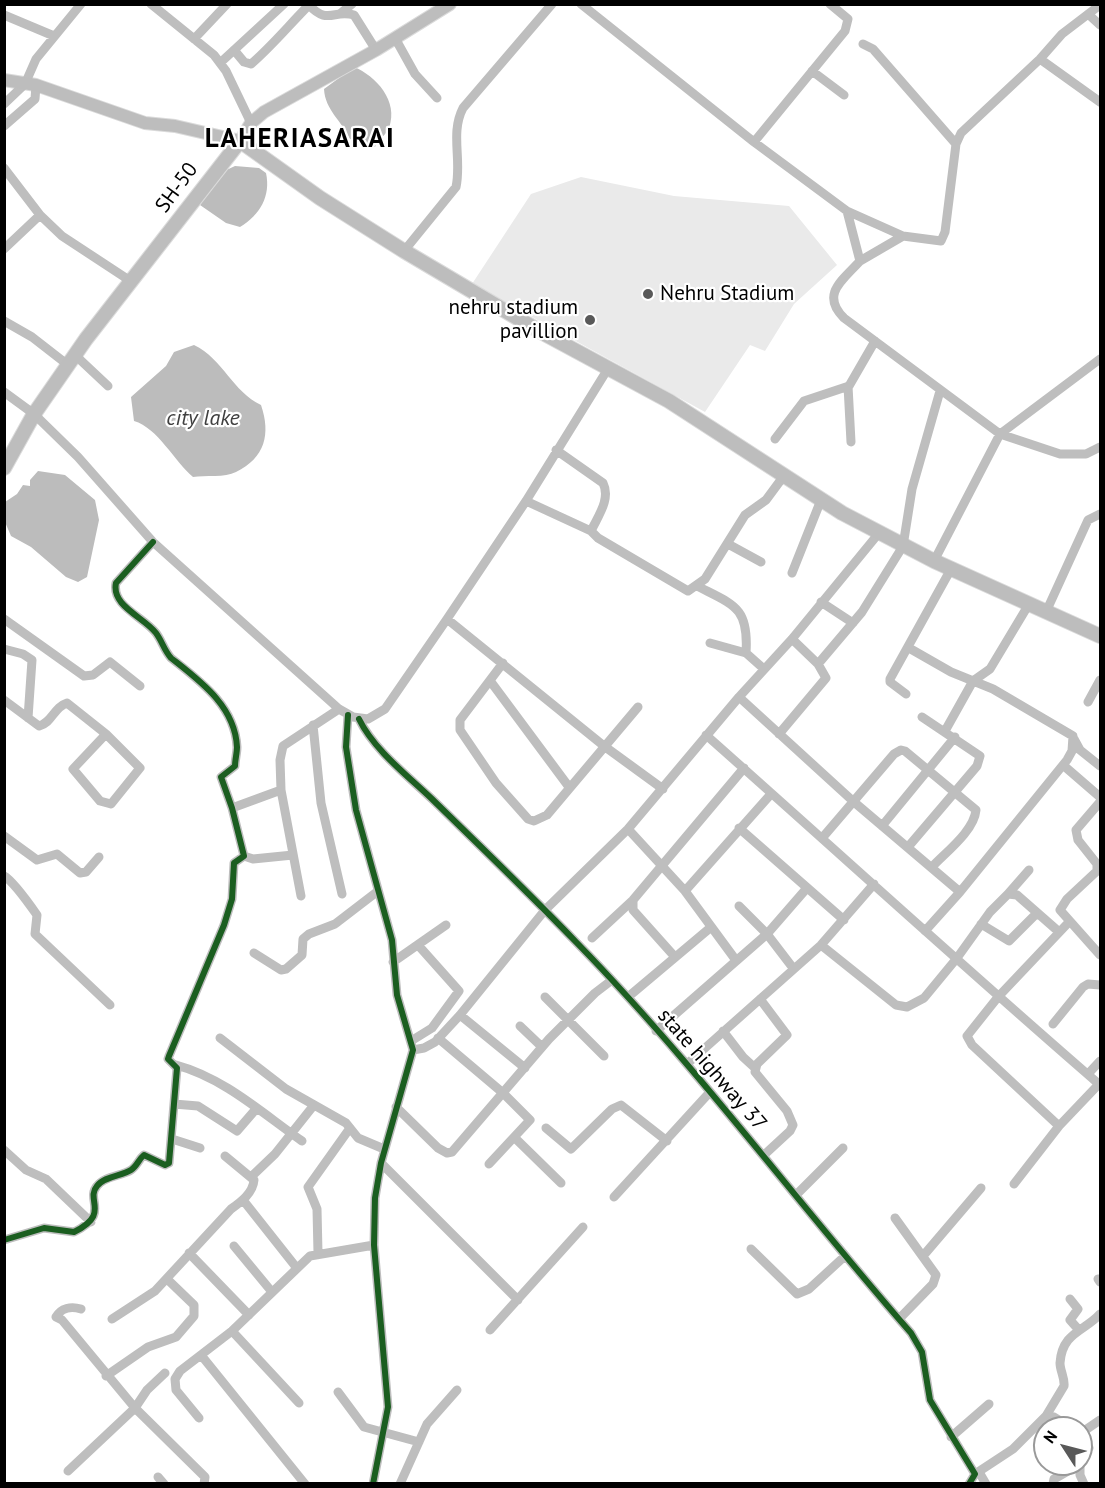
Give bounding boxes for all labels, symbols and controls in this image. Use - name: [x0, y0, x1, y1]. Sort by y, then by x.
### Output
- district label: LAHERIASARAI: [205, 123, 395, 155]
- street label: SH-50: [150, 158, 204, 218]
- place label: Nehru Stadium: [660, 281, 794, 307]
- marker: Nehru Stadium: [641, 287, 655, 301]
- place label: nehru stadium pavillion: [449, 295, 578, 345]
- marker: nehru stadium pavillion: [583, 313, 597, 327]
- water label: city lake: [166, 406, 240, 432]
- street label: state highway 37: [652, 1004, 772, 1136]
- north arrow: [1033, 1416, 1093, 1476]
- text: N: [1039, 1426, 1061, 1447]

